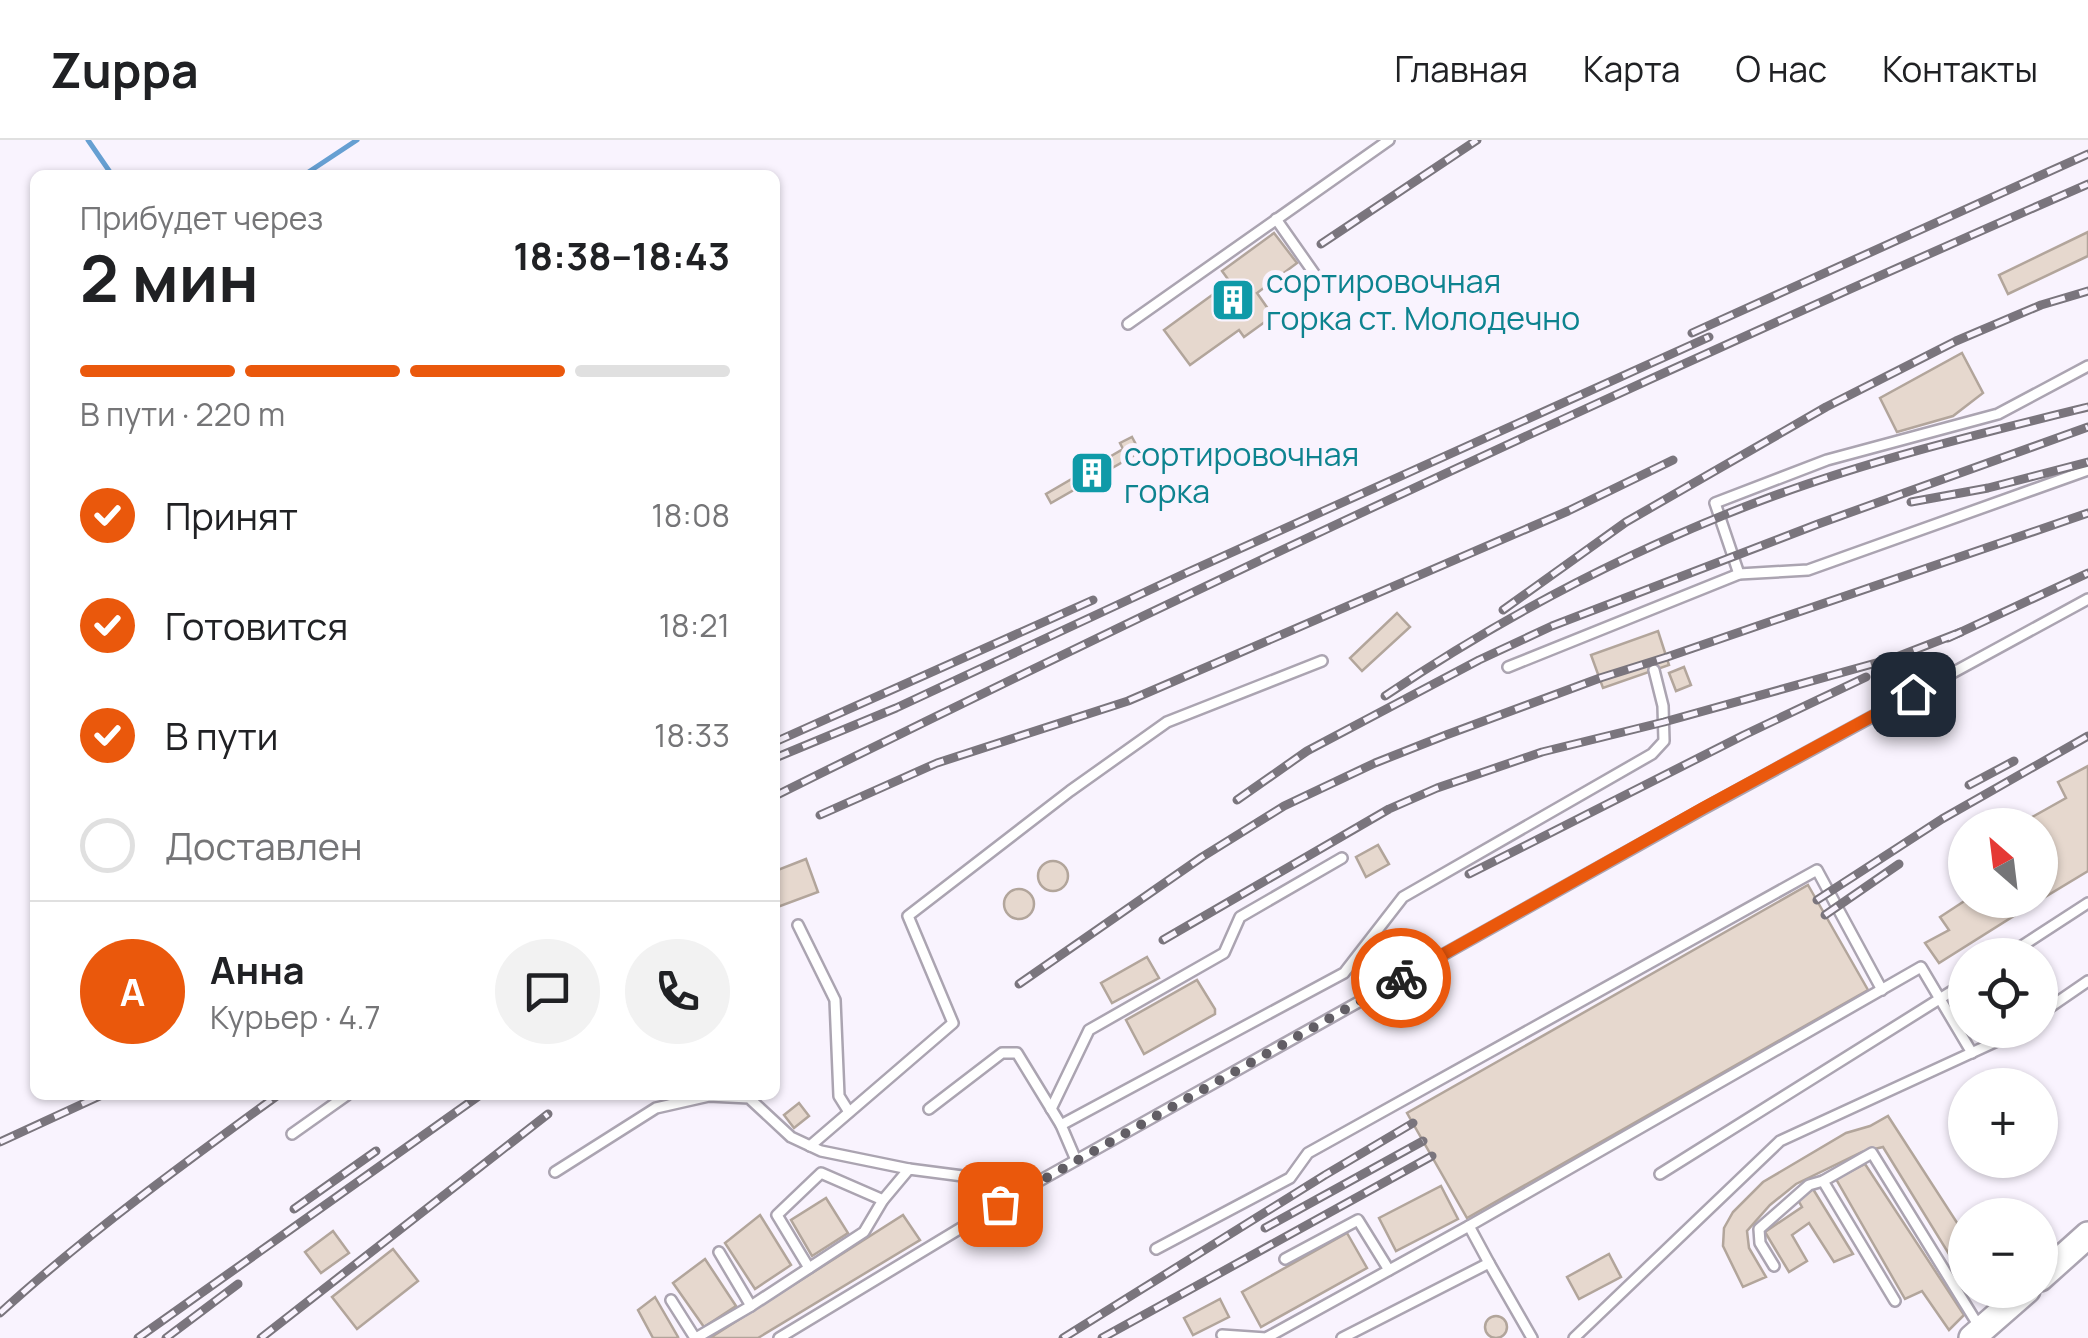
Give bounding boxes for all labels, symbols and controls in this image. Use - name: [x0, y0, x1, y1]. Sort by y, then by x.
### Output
- text: Zuppa: [50, 37, 199, 102]
- text: Главная: [1394, 45, 1528, 93]
- text: Карта: [1583, 45, 1680, 93]
- text: О нас: [1735, 45, 1827, 93]
- text: Контакты: [1882, 45, 2038, 93]
- text: Прибудет через: [80, 196, 323, 240]
- text: 18:38–18:43: [513, 229, 730, 281]
- text: 2 мин: [80, 233, 259, 322]
- place label: сортировочная горка ст. Молодечно: [1266, 259, 1580, 340]
- building icon: сортировочная горка ст. Молодечно: [1210, 277, 1256, 323]
- text: В пути · 220 m: [80, 392, 285, 436]
- place label: сортировочная горка: [1124, 432, 1359, 513]
- building icon: сортировочная горка: [1069, 450, 1115, 496]
- icon: check: [80, 488, 135, 543]
- text: Принят: [165, 489, 298, 541]
- text: 18:08: [651, 493, 730, 537]
- icon: check: [80, 598, 135, 653]
- text: Готовится: [165, 599, 348, 651]
- text: 18:21: [659, 603, 730, 647]
- pin: [1871, 652, 1956, 737]
- icon: home: [1886, 667, 1941, 722]
- icon: check: [80, 708, 135, 763]
- text: В пути: [165, 709, 278, 761]
- text: 18:33: [654, 713, 730, 757]
- north arrow: [1948, 808, 2058, 918]
- map controls: [1948, 808, 2058, 1308]
- text: Доставлен: [165, 819, 363, 871]
- courier: [1351, 928, 1451, 1028]
- button: locate: [1948, 938, 2058, 1048]
- button: chat: [495, 939, 600, 1044]
- button: phone: [625, 939, 730, 1044]
- text: Анна: [210, 943, 305, 995]
- icon: bike: [1374, 951, 1429, 1006]
- text: А: [120, 965, 145, 1017]
- text: Курьер · 4.7: [210, 995, 381, 1039]
- button: +: [1948, 1068, 2058, 1178]
- pin: [958, 1162, 1043, 1247]
- icon: bag: [973, 1177, 1028, 1232]
- button: −: [1948, 1198, 2058, 1308]

